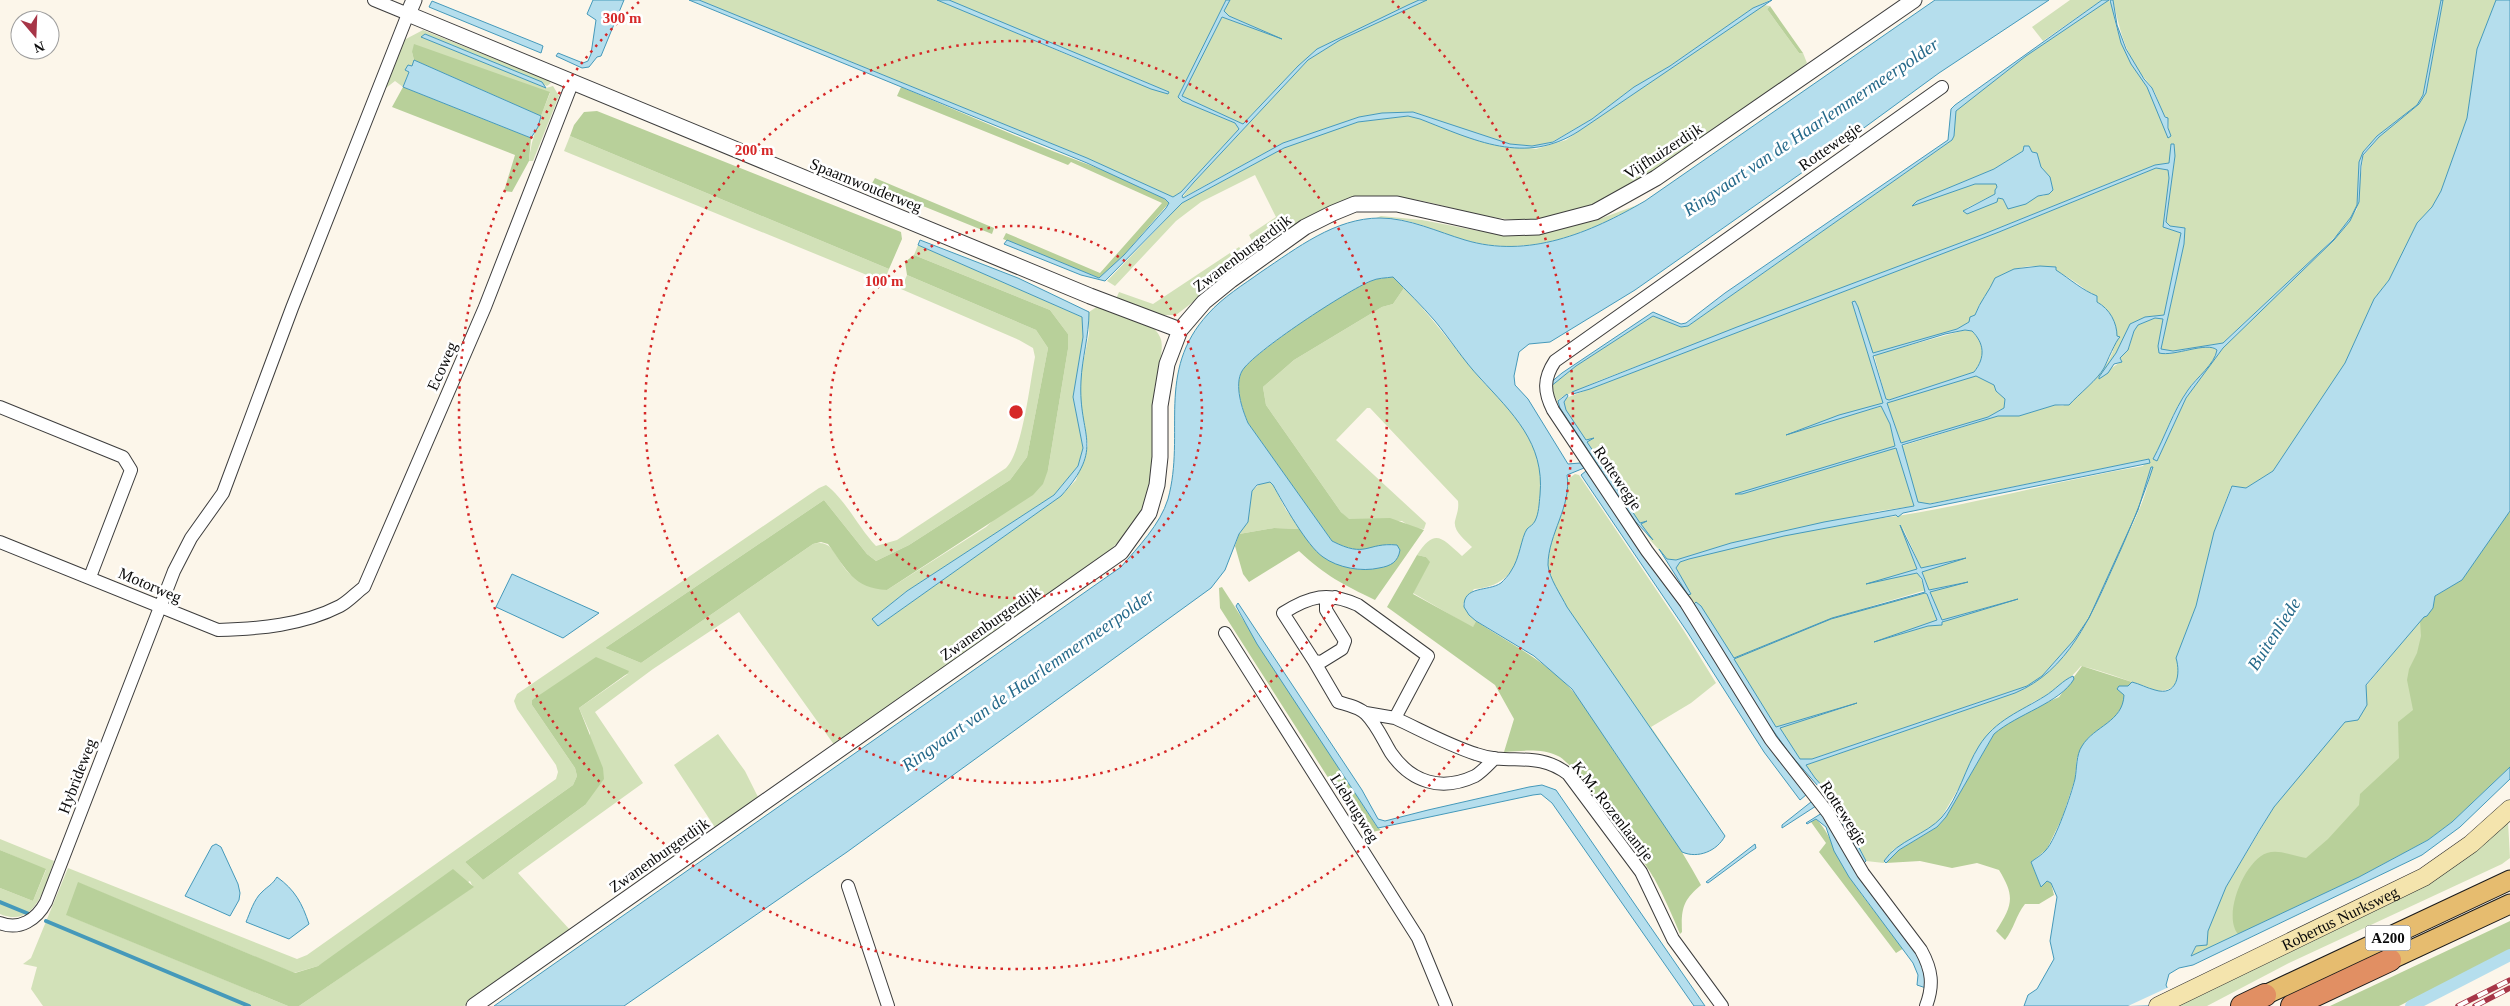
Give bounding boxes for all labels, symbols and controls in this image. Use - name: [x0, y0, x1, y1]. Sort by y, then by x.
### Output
- north arrow: [10, 10, 60, 60]
- text: 300 m: [603, 10, 642, 26]
- water label: Ringvaart van de Haarlemmermeerpolder: [1679, 33, 1943, 221]
- text: N: [32, 38, 46, 56]
- street label: Rottewegje: [1795, 118, 1865, 175]
- street label: Vijfhuizerdijk: [1621, 119, 1706, 183]
- text: 200 m: [735, 142, 774, 158]
- street label: Spaarnwouderweg: [807, 155, 924, 216]
- street label: Zwanenburgerdijk: [1190, 211, 1295, 296]
- text: 100 m: [865, 273, 904, 289]
- street label: Ecoweg: [424, 339, 461, 393]
- centre of rings: [1007, 403, 1025, 421]
- street label: Rottewegje: [1590, 443, 1645, 514]
- street label: Motorweg: [116, 564, 184, 607]
- street label: Zwanenburgerdijk: [937, 582, 1044, 665]
- water label: Ringvaart van de Haarlemmermeerpolder: [897, 584, 1159, 776]
- water label: Buitenliede: [2243, 594, 2305, 674]
- street label: Hybrideweg: [55, 736, 100, 816]
- street label: K.M. Rozenlaantje: [1568, 758, 1657, 865]
- street label: Liebrugweg: [1326, 771, 1383, 846]
- street label: Rottewegje: [1816, 778, 1871, 849]
- street label: Zwanenburgerdijk: [606, 814, 713, 897]
- street label: Robertus Nurksweg: [2279, 882, 2401, 953]
- road number: A200: [2366, 926, 2410, 950]

